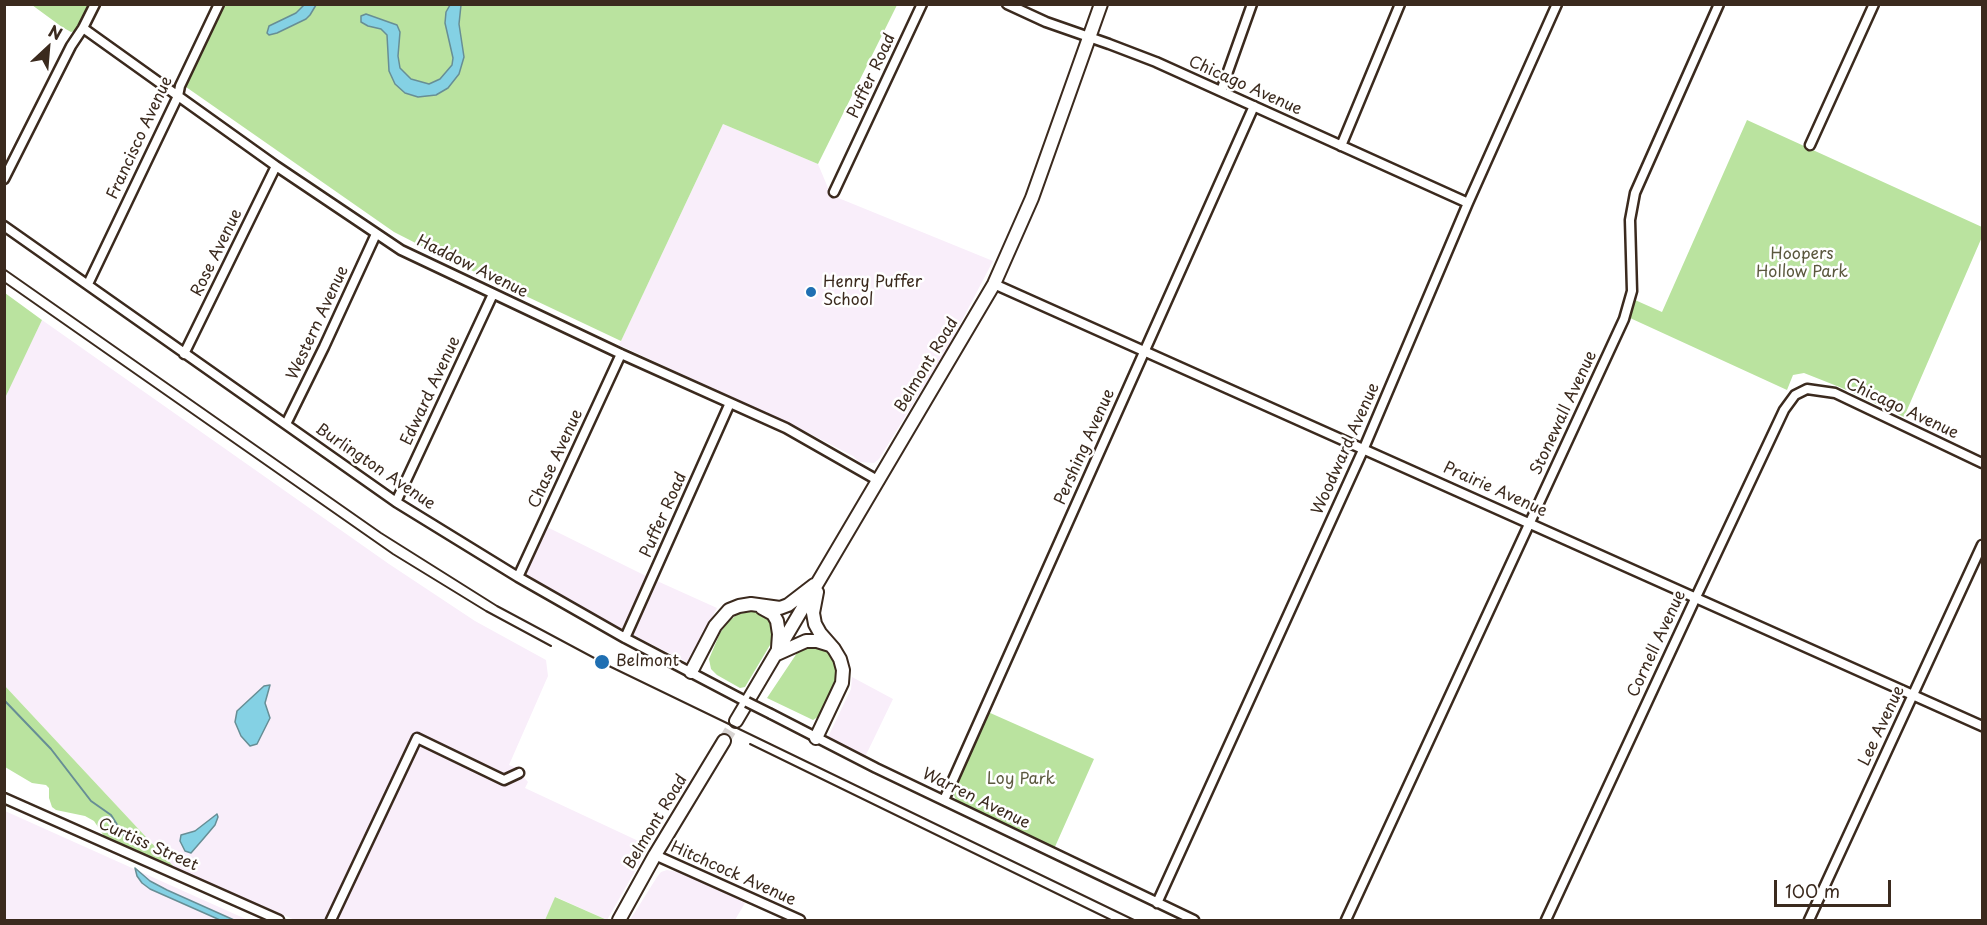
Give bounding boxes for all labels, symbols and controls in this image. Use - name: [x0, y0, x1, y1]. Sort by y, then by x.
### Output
- north arrow: [18, 18, 78, 78]
- text: N: [45, 18, 67, 45]
- street label: Puffer Road: [844, 31, 900, 121]
- street label: Chicago Avenue: [1185, 52, 1305, 120]
- street label: Francisco Avenue: [103, 74, 177, 202]
- street label: Rose Avenue: [188, 206, 246, 300]
- street label: Haddow Avenue: [413, 232, 531, 302]
- park label: Hoopers Hollow Park: [1756, 245, 1848, 283]
- street label: Western Avenue: [283, 263, 353, 383]
- place label: Henry Puffer School: [823, 273, 922, 311]
- marker: Henry Puffer School: [804, 285, 818, 299]
- street label: Belmont Road: [891, 314, 963, 416]
- street label: Edward Avenue: [397, 334, 465, 448]
- street label: Stonewall Avenue: [1527, 348, 1601, 478]
- street label: Chicago Avenue: [1843, 375, 1961, 443]
- street label: Woodward Avenue: [1308, 380, 1384, 518]
- street label: Pershing Avenue: [1051, 386, 1119, 508]
- street label: Chase Avenue: [525, 407, 587, 511]
- street label: Burlington Avenue: [311, 420, 439, 514]
- street label: Prairie Avenue: [1440, 459, 1550, 521]
- street label: Puffer Road: [637, 469, 691, 561]
- street label: Cornell Avenue: [1624, 587, 1690, 701]
- place label: Belmont: [616, 652, 679, 672]
- marker: Belmont: [593, 653, 611, 671]
- street label: Lee Avenue: [1855, 683, 1909, 769]
- street label: Warren Avenue: [919, 765, 1033, 833]
- park label: Loy Park: [987, 770, 1055, 790]
- street label: Belmont Road: [620, 771, 692, 873]
- street label: Curtiss Street: [95, 814, 201, 876]
- street label: Hitchcock Avenue: [667, 838, 799, 910]
- scale bar: [1777, 868, 1894, 906]
- text: 100 m: [1785, 877, 1840, 904]

